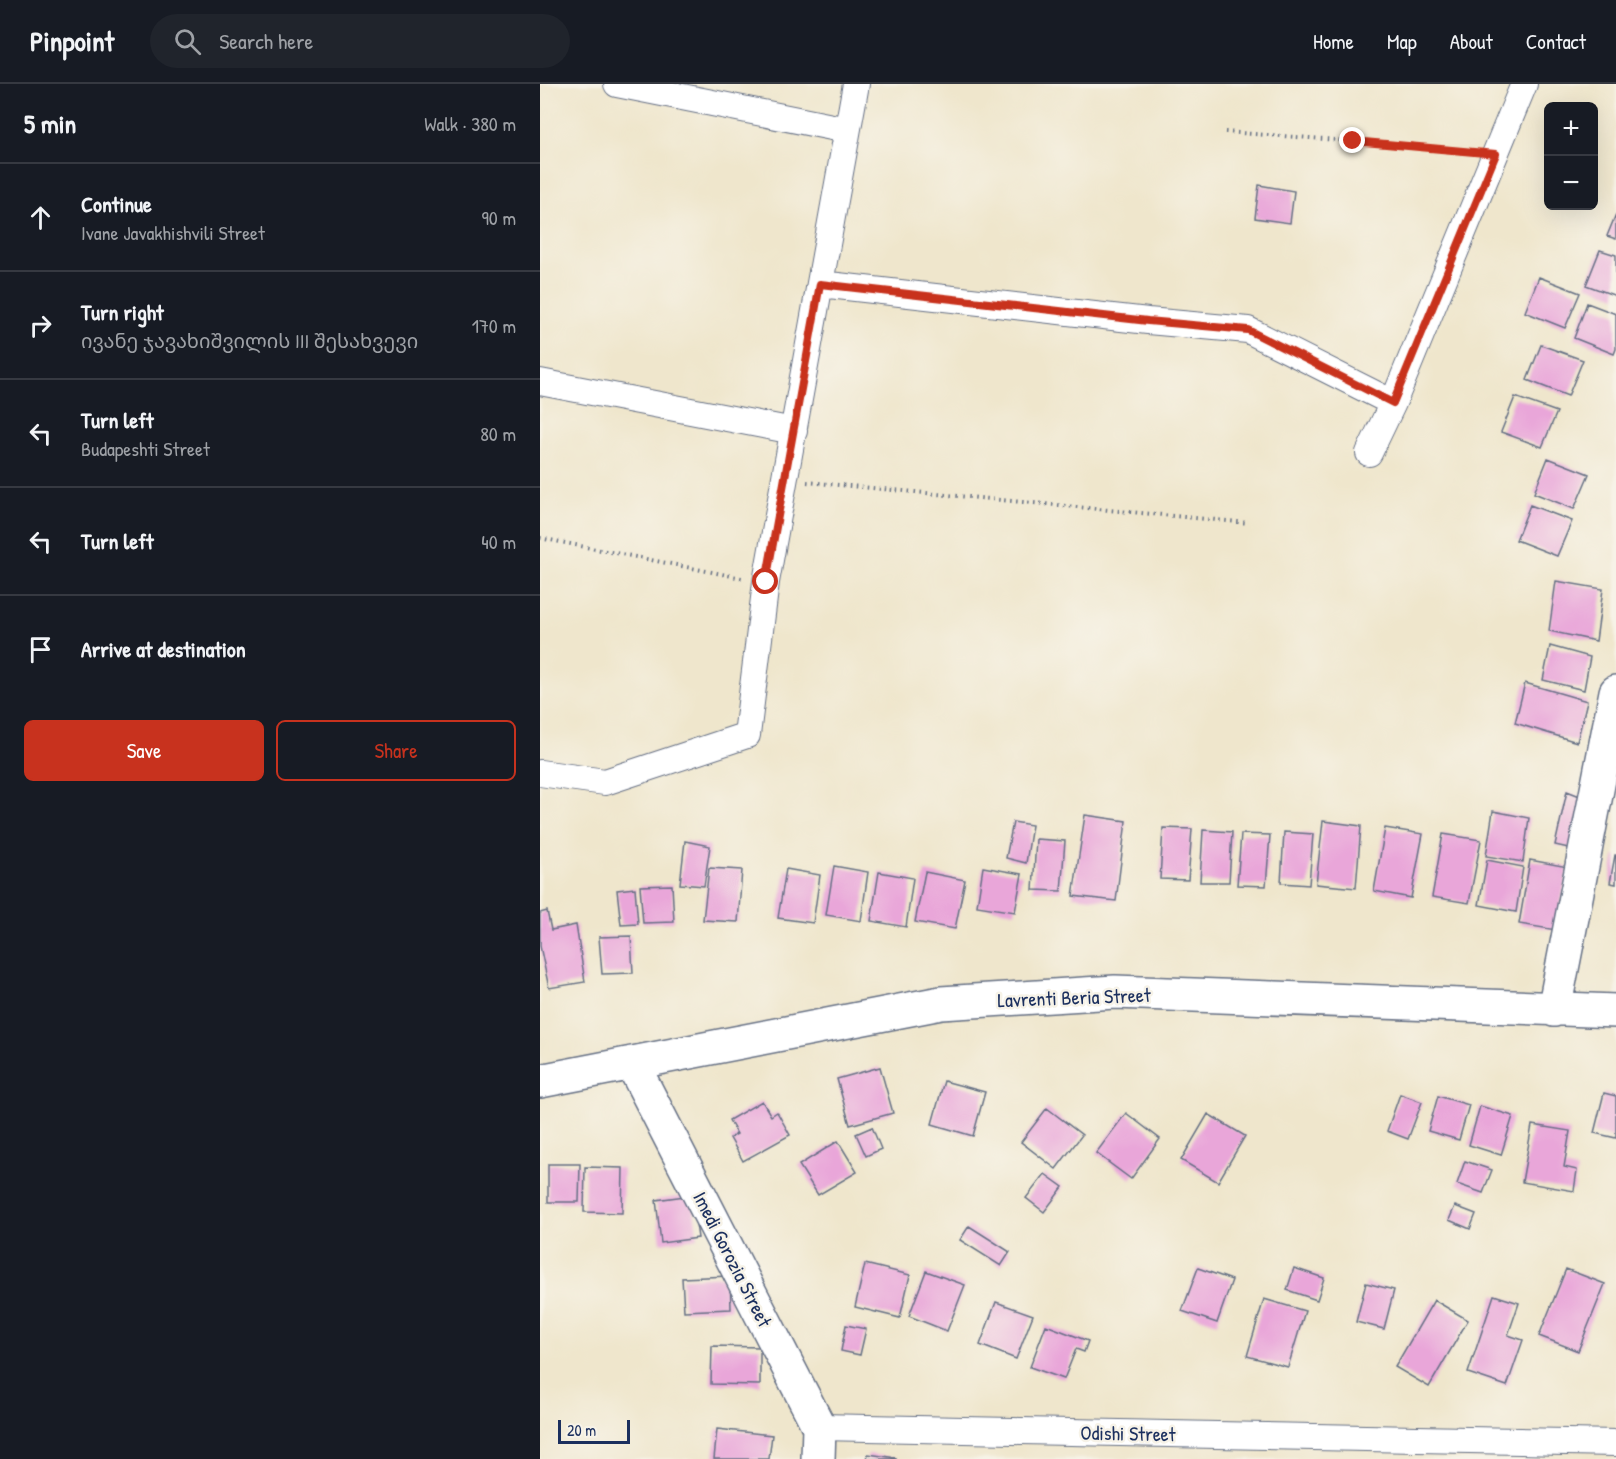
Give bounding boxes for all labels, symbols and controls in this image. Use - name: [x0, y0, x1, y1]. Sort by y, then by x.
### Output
- search box: [150, 14, 570, 68]
- text: Pinpoint: [30, 22, 114, 60]
- icon: search: [171, 25, 204, 58]
- text: Search here: [219, 26, 313, 56]
- text: Home: [1313, 27, 1354, 56]
- text: Map: [1387, 27, 1417, 56]
- text: About: [1450, 27, 1493, 56]
- text: Contact: [1526, 27, 1586, 56]
- map controls: [1544, 102, 1598, 210]
- button: +: [1544, 102, 1598, 156]
- text: 5 min: [24, 106, 76, 141]
- text: Walk · 380 m: [424, 110, 516, 137]
- route end: [1339, 127, 1365, 153]
- button: −: [1544, 156, 1598, 210]
- text: Continue: [81, 189, 152, 219]
- icon: ahead: [24, 201, 57, 234]
- text: 90 m: [482, 204, 516, 231]
- text: Ivane Javakhishvili Street: [81, 219, 265, 246]
- text: Turn right: [81, 297, 164, 327]
- icon: right: [24, 309, 57, 342]
- text: 170 m: [472, 312, 516, 339]
- text: ივანე ჯავახიშვილის III შესახვევი: [81, 327, 418, 354]
- text: Turn left: [81, 405, 154, 435]
- icon: left: [24, 417, 57, 450]
- text: 80 m: [480, 420, 516, 447]
- text: Budapeshti Street: [81, 435, 210, 462]
- icon: left: [24, 525, 57, 558]
- text: Turn left: [81, 526, 154, 556]
- text: 40 m: [481, 528, 516, 555]
- route start: [752, 568, 778, 594]
- icon: arrive: [24, 633, 57, 666]
- text: Arrive at destination: [81, 634, 246, 664]
- button: Save: [24, 720, 264, 781]
- button: Share: [276, 720, 516, 781]
- street label: Lavrenti Beria Street: [997, 981, 1152, 1013]
- street label: Imedi Gorozia Street: [687, 1187, 779, 1332]
- scale bar: [558, 1417, 630, 1444]
- text: 20 m: [567, 1419, 596, 1441]
- street label: Odishi Street: [1080, 1419, 1177, 1447]

